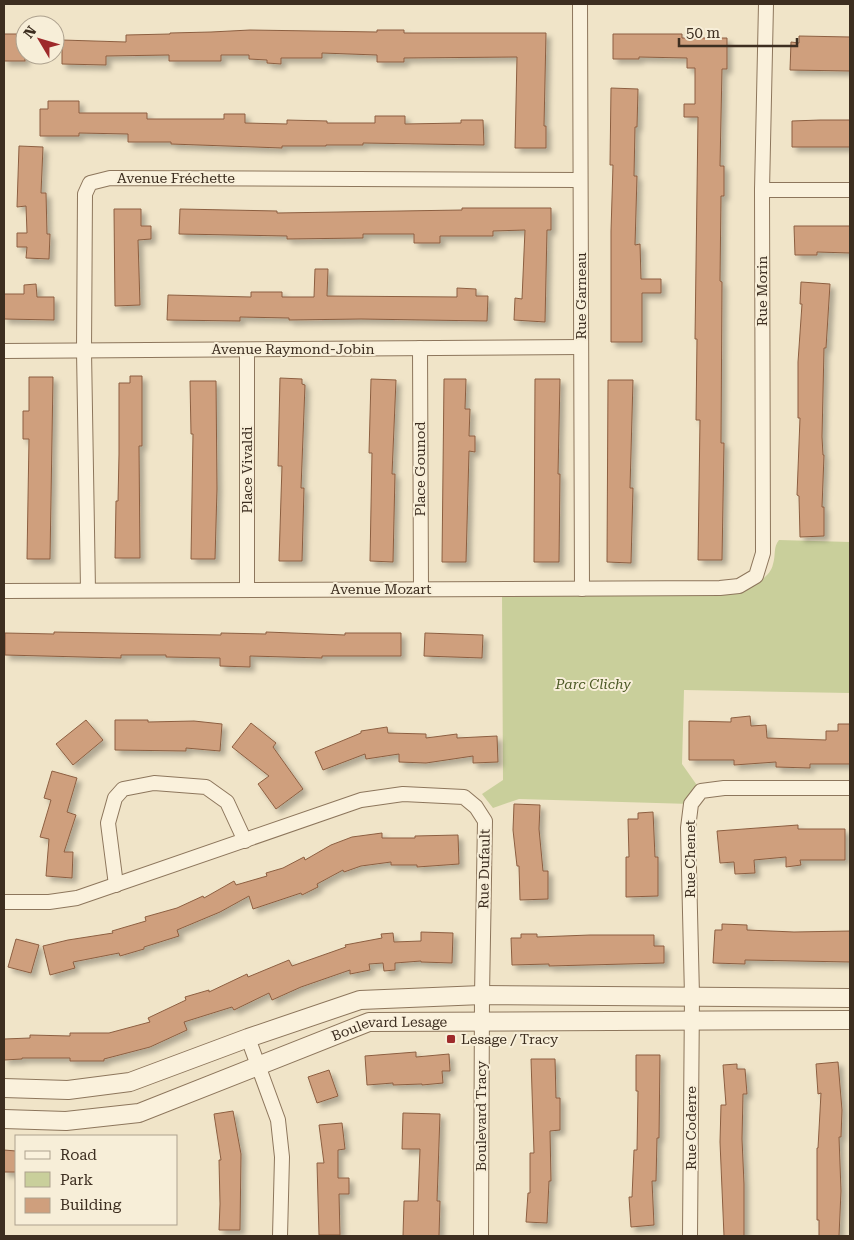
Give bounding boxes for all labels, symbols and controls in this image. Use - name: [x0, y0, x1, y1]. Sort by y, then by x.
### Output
- north arrow: [15, 15, 65, 65]
- scale bar: [679, 15, 796, 47]
- text: N: [20, 23, 40, 41]
- text: 50 m: [686, 24, 721, 42]
- street label: Avenue Fréchette: [117, 170, 235, 186]
- street label: Rue Garneau: [573, 252, 589, 339]
- street label: Rue Morin: [754, 256, 770, 326]
- street label: Avenue Raymond-Jobin: [211, 341, 375, 357]
- street label: Place Gounod: [412, 422, 428, 516]
- street label: Place Vivaldi: [239, 426, 255, 514]
- street label: Avenue Mozart: [331, 581, 431, 597]
- park label: Parc Clichy: [554, 676, 631, 692]
- street label: Rue Chenet: [682, 820, 698, 898]
- street label: Rue Dufault: [475, 829, 493, 909]
- street label: Boulevard Lesage: [329, 1014, 448, 1044]
- place label: Lesage / Tracy: [461, 1031, 559, 1047]
- marker: Lesage / Tracy: [445, 1033, 457, 1045]
- street label: Boulevard Tracy: [473, 1060, 489, 1171]
- street label: Rue Coderre: [683, 1086, 699, 1170]
- legend: [15, 1135, 178, 1225]
- text: Road: [60, 1146, 97, 1164]
- text: Park: [60, 1171, 94, 1189]
- text: Building: [60, 1196, 122, 1214]

